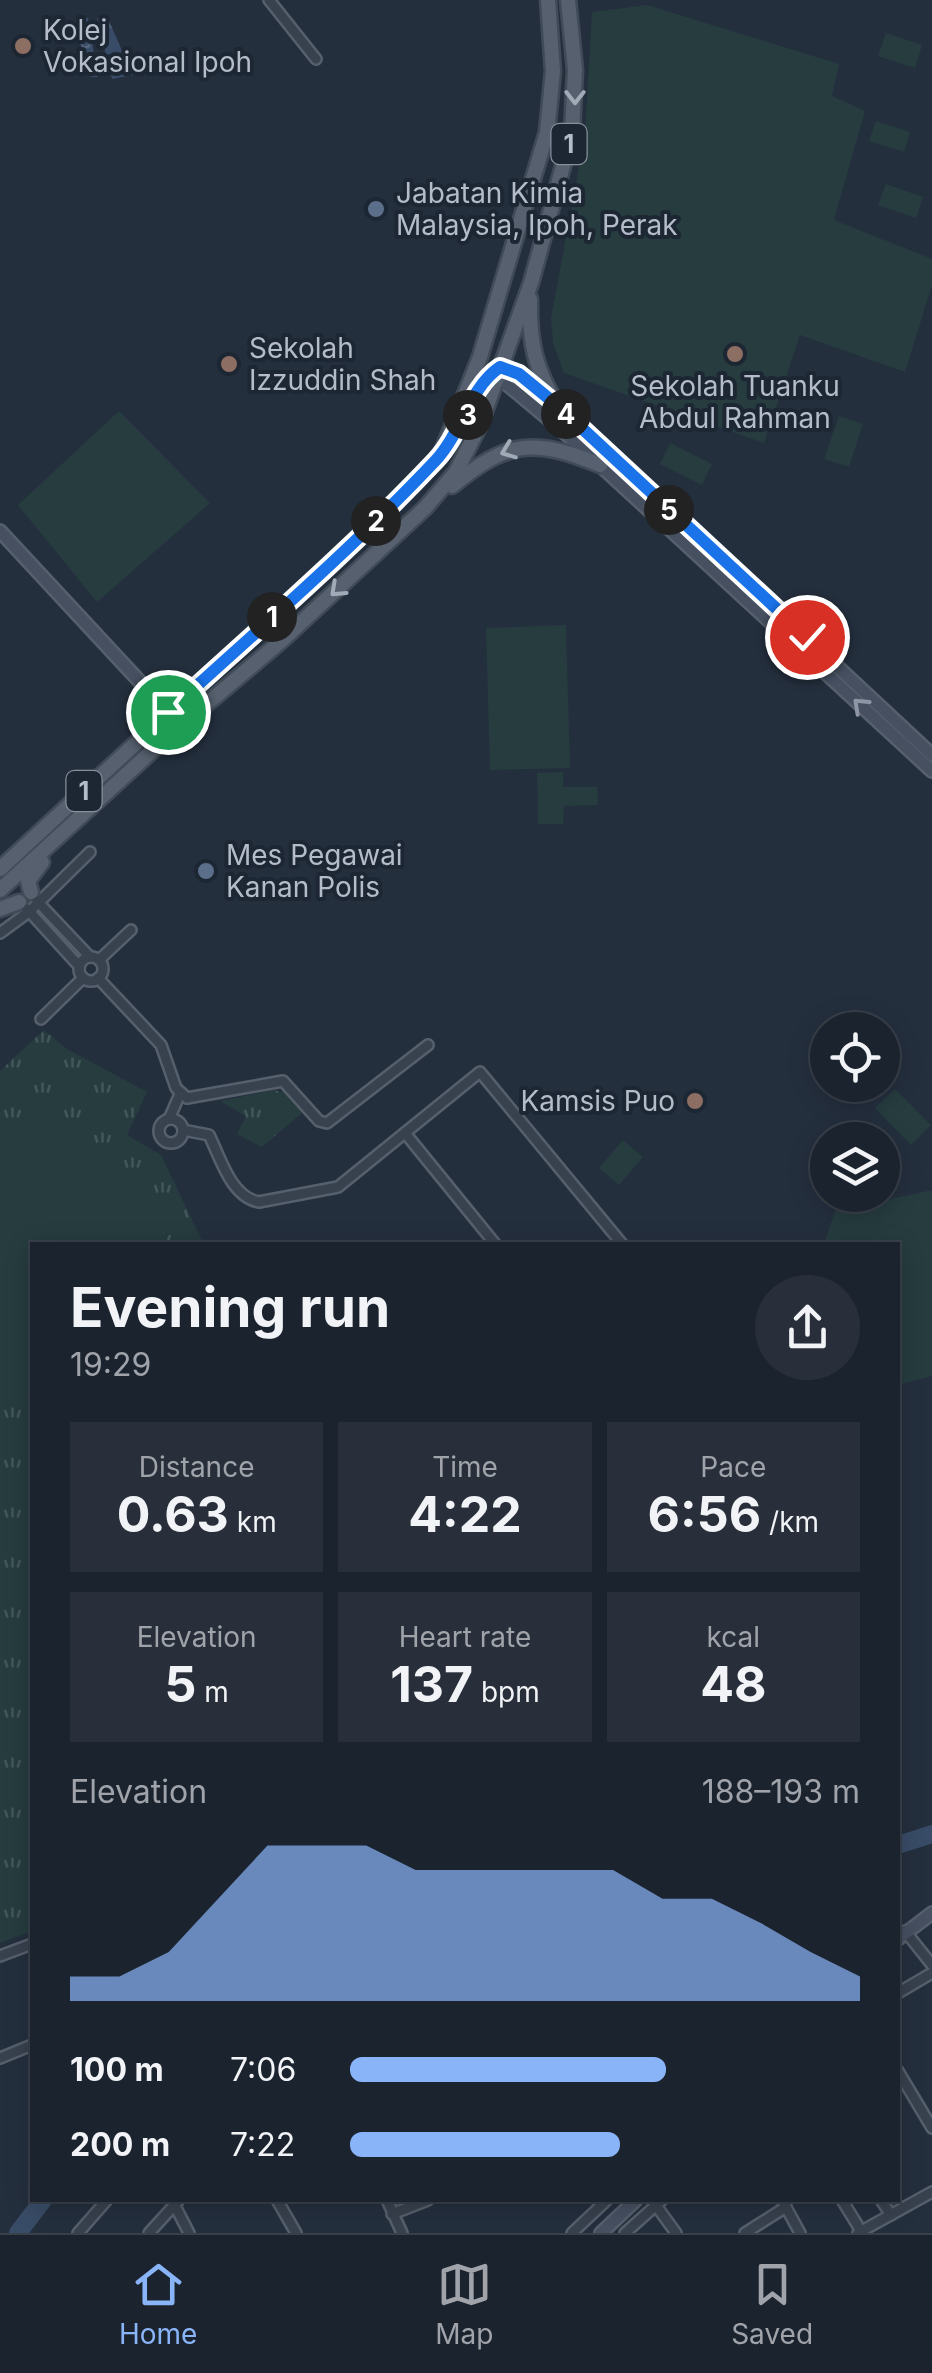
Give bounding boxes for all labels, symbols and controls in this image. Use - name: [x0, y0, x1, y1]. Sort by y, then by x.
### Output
- place label: Kolej Vokasional Ipoh: [43, 13, 252, 79]
- marker: Kolej Vokasional Ipoh: [12, 35, 34, 57]
- one-way arrow: [564, 90, 585, 106]
- road number: 1: [552, 124, 586, 164]
- place label: Jabatan Kimia Malaysia, Ipoh, Perak: [396, 176, 678, 242]
- marker: Jabatan Kimia Malaysia, Ipoh, Perak: [365, 198, 387, 220]
- place label: Sekolah Izzuddin Shah: [249, 331, 436, 397]
- marker: Sekolah Tuanku Abdul Rahman: [724, 343, 746, 365]
- marker: Sekolah Izzuddin Shah: [218, 353, 240, 375]
- place label: Sekolah Tuanku Abdul Rahman: [630, 369, 840, 435]
- pin: 4: [541, 389, 591, 439]
- pin: 3: [443, 390, 493, 440]
- text: 4: [557, 397, 575, 431]
- text: 3: [459, 398, 477, 432]
- one-way arrow: [500, 440, 517, 460]
- pin: 5: [644, 485, 694, 535]
- text: 5: [660, 493, 678, 527]
- pin: 2: [351, 496, 401, 546]
- text: 2: [367, 504, 385, 538]
- one-way arrow: [330, 578, 349, 596]
- pin: 1: [247, 592, 297, 642]
- pin: [765, 595, 850, 680]
- text: 1: [266, 600, 278, 634]
- icon: check: [780, 610, 835, 665]
- pin: [126, 670, 211, 755]
- icon: arrive: [141, 685, 196, 740]
- one-way arrow: [853, 699, 872, 717]
- road number: 1: [66, 771, 102, 811]
- place label: Mes Pegawai Kanan Polis: [226, 838, 403, 904]
- marker: Mes Pegawai Kanan Polis: [195, 860, 217, 882]
- map controls: [810, 1012, 900, 1212]
- button: locate: [810, 1012, 900, 1102]
- place label: Kamsis Puo: [520, 1084, 675, 1118]
- marker: Kamsis Puo: [684, 1090, 706, 1112]
- button: layers: [810, 1122, 900, 1212]
- text: Evening run: [70, 1274, 390, 1340]
- button: share: [755, 1275, 860, 1380]
- text: 19:29: [70, 1345, 151, 1384]
- text: Distance: [139, 1450, 254, 1484]
- text: Time: [432, 1450, 498, 1484]
- text: Pace: [700, 1450, 766, 1484]
- text: 0.63: [117, 1484, 229, 1544]
- text: 4:22: [408, 1484, 522, 1544]
- text: 6:56: [648, 1484, 761, 1544]
- text: km: [229, 1505, 277, 1539]
- text: /km: [761, 1505, 819, 1539]
- text: Elevation: [137, 1620, 257, 1654]
- text: Heart rate: [399, 1620, 531, 1654]
- text: kcal: [707, 1620, 760, 1654]
- text: 5: [164, 1654, 196, 1714]
- text: 137: [390, 1654, 473, 1714]
- text: 48: [700, 1654, 767, 1714]
- text: m: [196, 1675, 229, 1709]
- text: bpm: [473, 1675, 540, 1709]
- text: Elevation: [70, 1772, 207, 1811]
- text: 188–193 m: [702, 1772, 860, 1811]
- text: 100 m: [70, 2050, 164, 2089]
- text: 7:06: [230, 2050, 296, 2089]
- text: 200 m: [70, 2125, 170, 2164]
- text: 7:22: [230, 2125, 295, 2164]
- tab: Home: [119, 2257, 197, 2351]
- tab: Map: [435, 2257, 493, 2351]
- tab: Saved: [731, 2257, 813, 2351]

